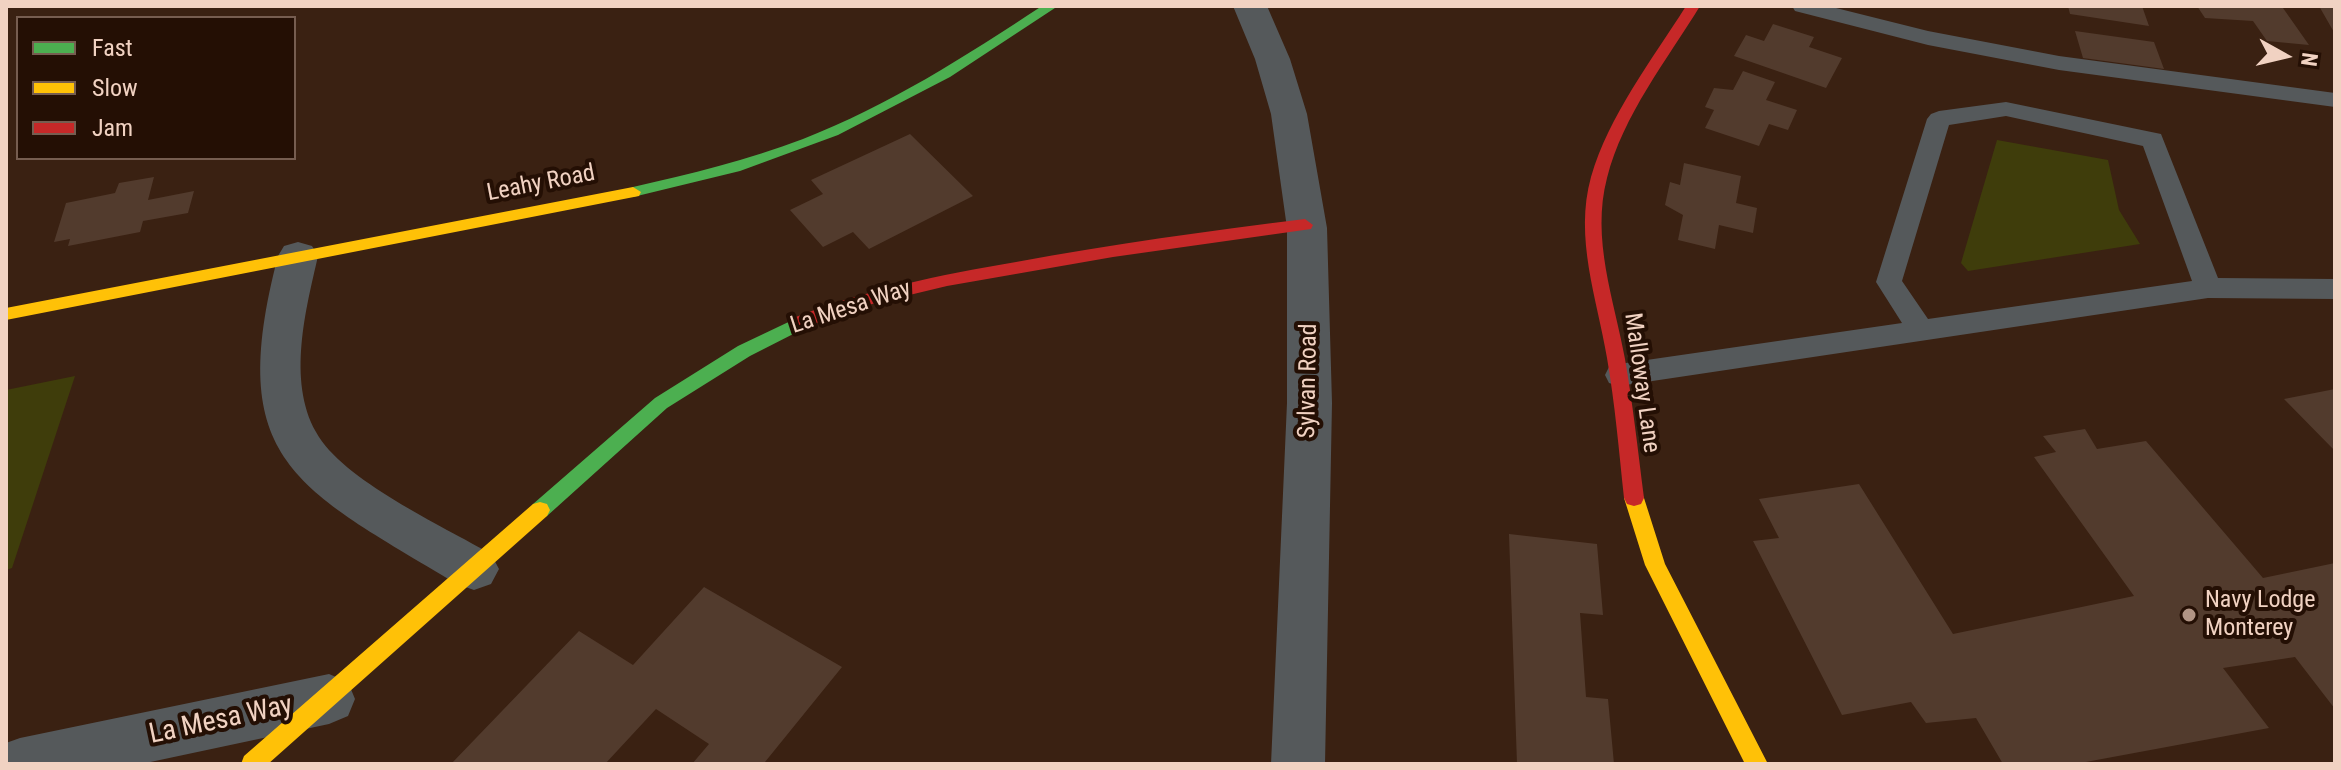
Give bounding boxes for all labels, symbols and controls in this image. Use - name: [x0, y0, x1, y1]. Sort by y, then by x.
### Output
- legend: [16, 16, 296, 160]
- north arrow: [2245, 16, 2325, 96]
- text: Fast: [92, 34, 133, 62]
- text: N: [2296, 51, 2323, 68]
- text: Slow: [92, 74, 138, 102]
- text: Jam: [92, 114, 133, 142]
- street label: Leahy Road: [485, 159, 597, 209]
- street label: La Mesa Way: [787, 275, 915, 341]
- street label: Malloway Lane: [1617, 311, 1665, 455]
- street label: Sylvan Road: [1294, 323, 1324, 439]
- place label: Navy Lodge Monterey: [2205, 587, 2315, 643]
- marker: Navy Lodge Monterey: [2180, 606, 2198, 624]
- street label: La Mesa Way: [146, 689, 296, 753]

